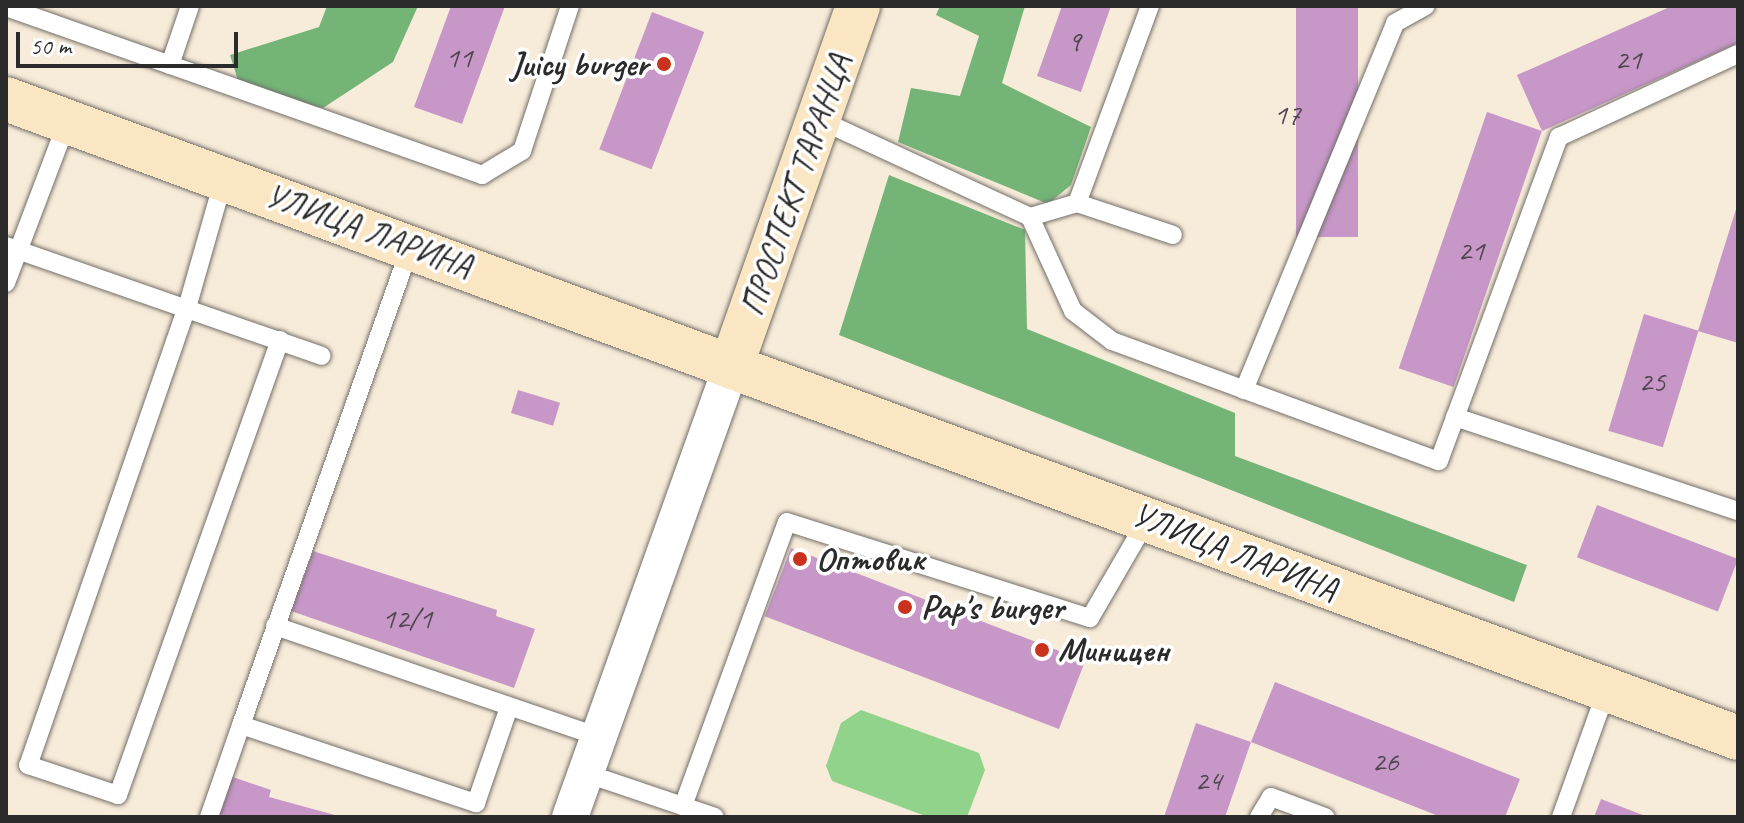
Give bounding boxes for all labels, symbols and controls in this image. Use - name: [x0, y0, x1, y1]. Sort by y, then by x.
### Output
- scale bar: [20, 16, 242, 66]
- house number: 9: [1067, 23, 1081, 59]
- text: 50 m: [30, 31, 71, 61]
- house number: 11: [446, 39, 472, 75]
- house number: 21: [1615, 41, 1641, 77]
- place label: Juicy burger: [511, 44, 648, 84]
- street label: ПРОСПЕКТ ТАРАНЦА: [731, 50, 859, 320]
- marker: Juicy burger: [655, 55, 673, 73]
- house number: 17: [1274, 96, 1300, 132]
- street label: УЛИЦА ЛАРИНА: [260, 174, 478, 286]
- house number: 21: [1458, 232, 1484, 268]
- house number: 25: [1639, 363, 1665, 399]
- street label: УЛИЦА ЛАРИНА: [1126, 493, 1344, 609]
- place label: Оптовик: [816, 539, 924, 579]
- marker: Оптовик: [791, 550, 809, 568]
- place label: Pap's burger: [921, 587, 1063, 627]
- marker: Pap's burger: [896, 598, 914, 616]
- house number: 12/1: [382, 600, 432, 636]
- place label: Миницен: [1058, 630, 1169, 670]
- marker: Миницен: [1033, 641, 1051, 659]
- house number: 26: [1372, 743, 1398, 779]
- house number: 24: [1195, 762, 1221, 798]

